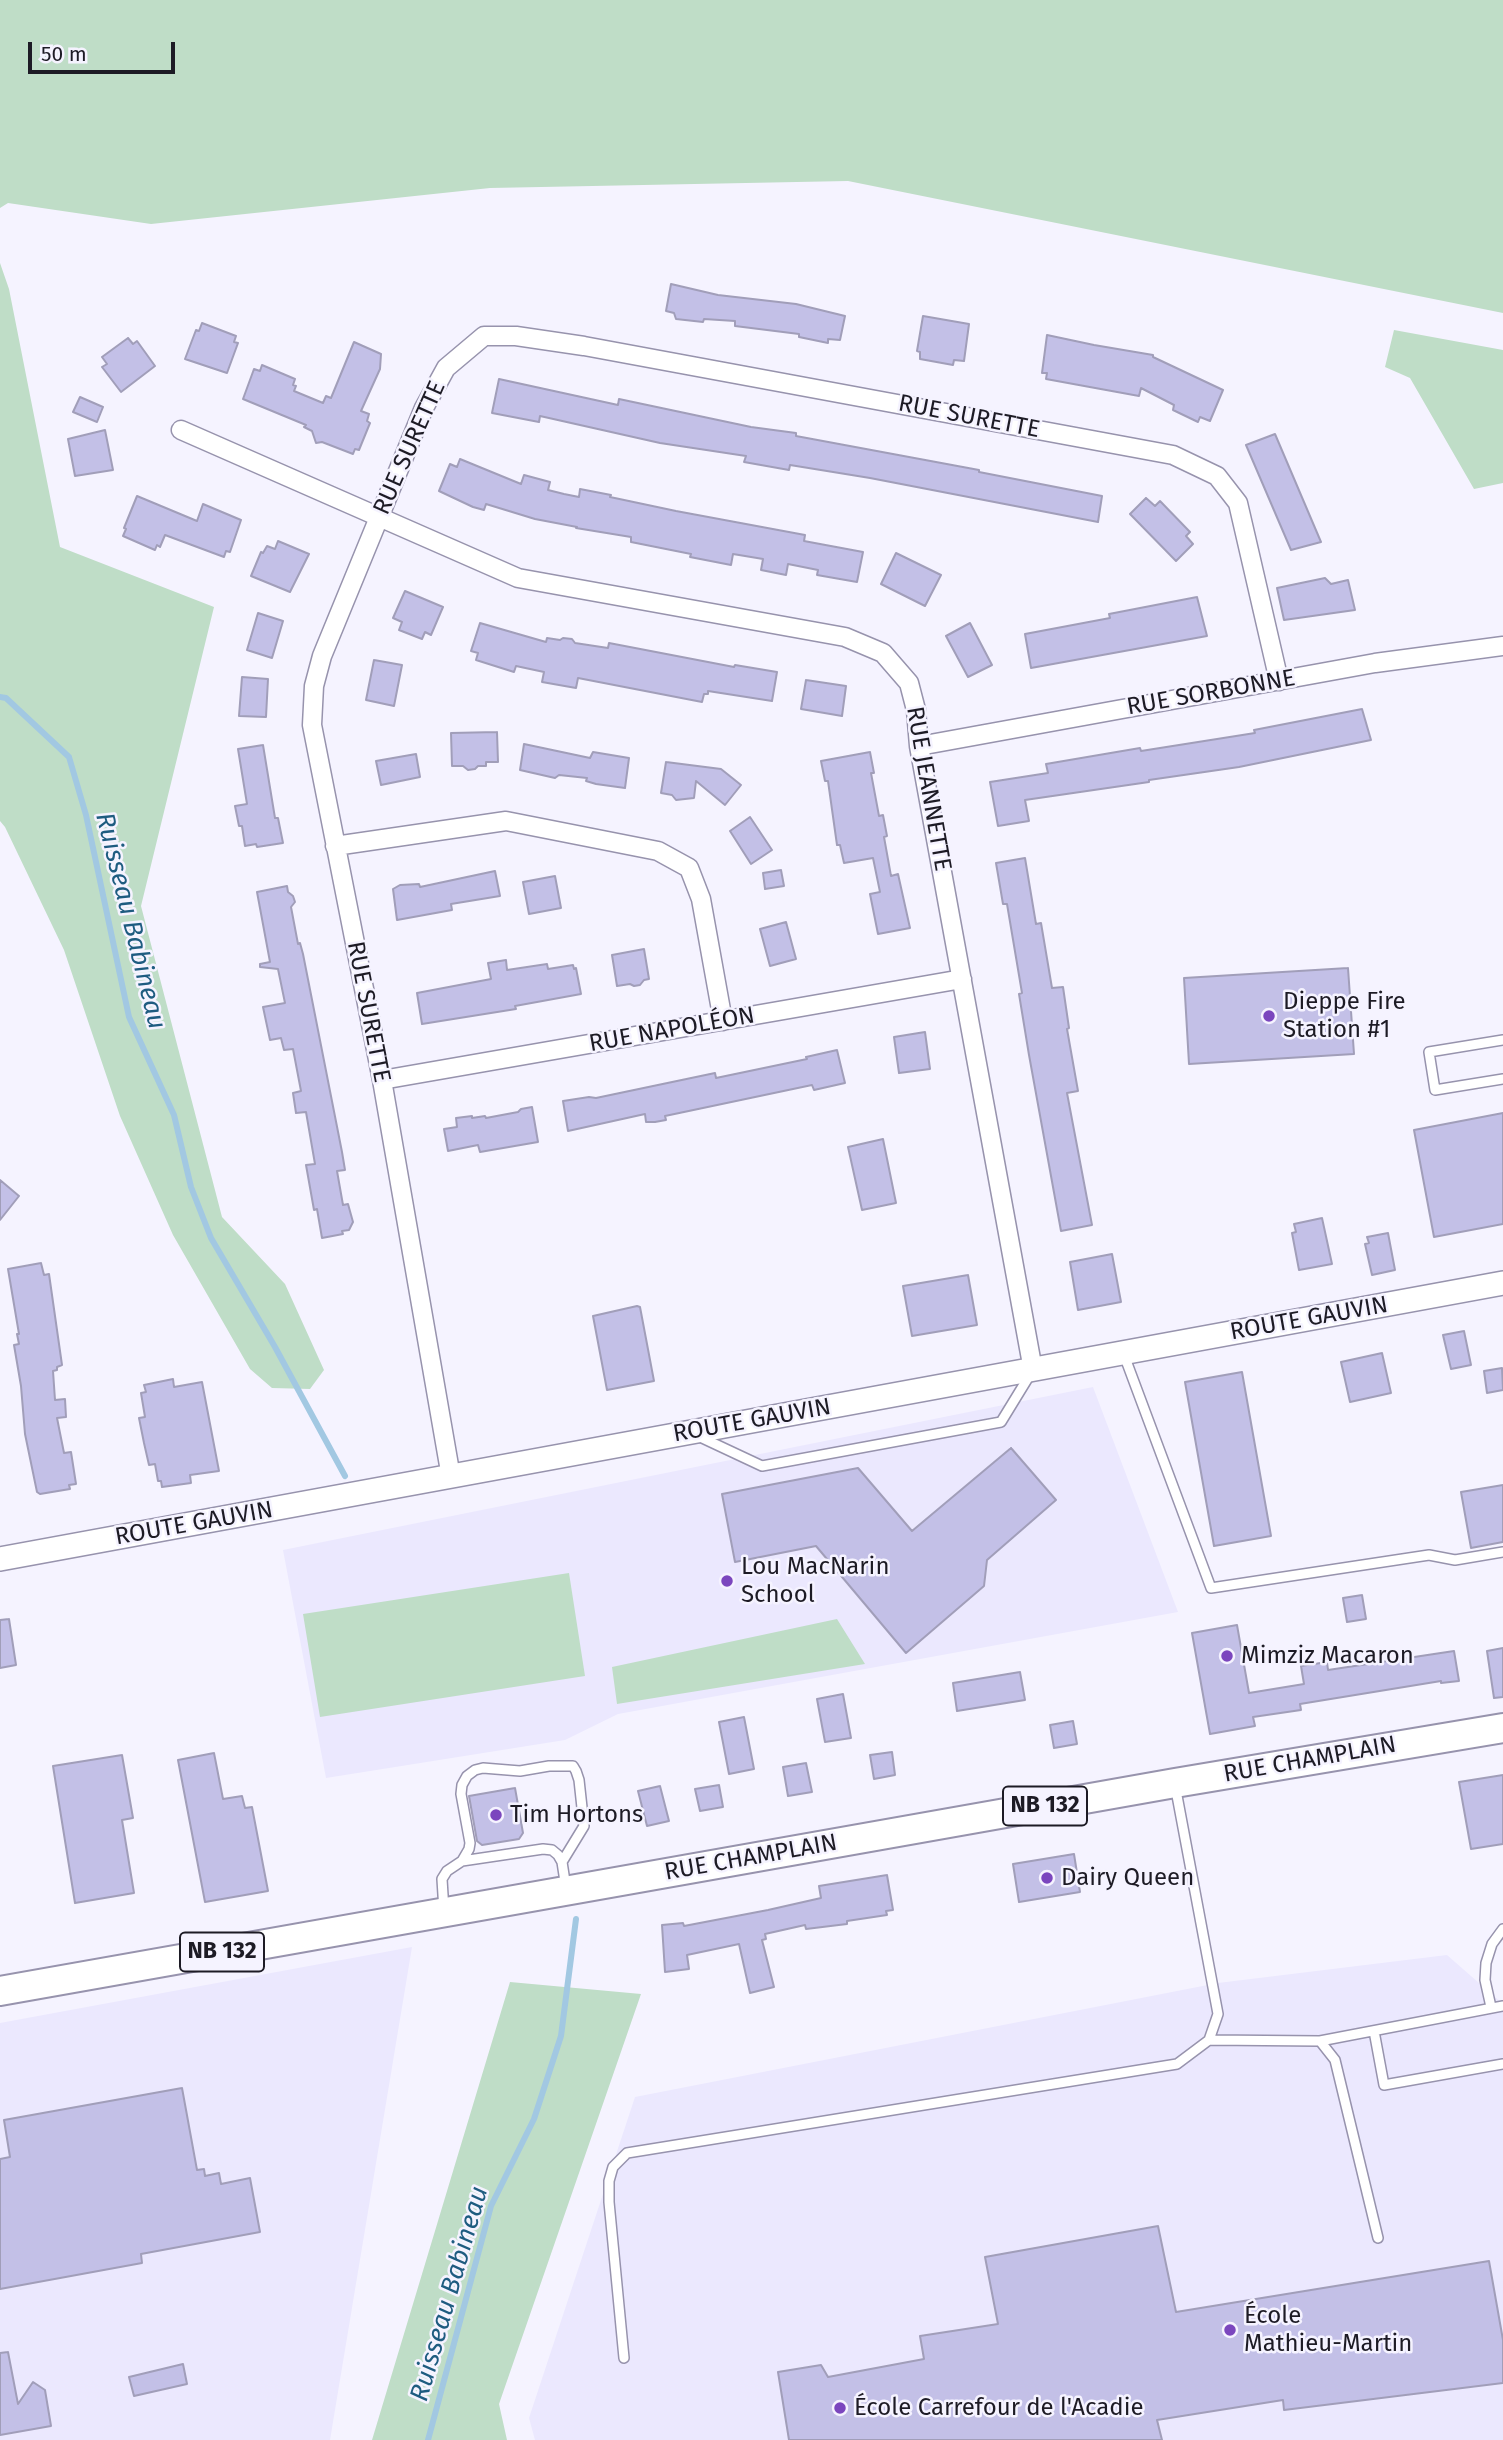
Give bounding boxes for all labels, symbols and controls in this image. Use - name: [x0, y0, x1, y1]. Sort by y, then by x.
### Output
- scale bar: [32, 28, 178, 72]
- text: 50 m: [41, 41, 87, 67]
- street label: RUE SURETTE: [368, 377, 452, 519]
- street label: RUE SURETTE: [896, 389, 1042, 445]
- street label: RUE SORBONNE: [1125, 664, 1297, 722]
- street label: RUE JEANNETTE: [899, 704, 957, 874]
- water label: Ruisseau Babineau: [88, 809, 172, 1033]
- street label: RUE SURETTE: [340, 939, 396, 1085]
- place label: Dieppe Fire Station #1: [1283, 988, 1406, 1044]
- street label: RUE NAPOLÉON: [587, 1001, 757, 1059]
- marker: Dieppe Fire Station #1: [1261, 1008, 1277, 1024]
- street label: ROUTE GAUVIN: [1228, 1291, 1390, 1347]
- street label: ROUTE GAUVIN: [671, 1393, 833, 1449]
- street label: ROUTE GAUVIN: [113, 1496, 275, 1552]
- place label: Lou MacNarin School: [741, 1553, 889, 1609]
- marker: Lou MacNarin School: [719, 1573, 735, 1589]
- place label: Mimziz Macaron: [1241, 1642, 1414, 1670]
- marker: Mimziz Macaron: [1219, 1648, 1235, 1664]
- street label: RUE CHAMPLAIN: [1221, 1731, 1399, 1789]
- road number: NB 132: [1003, 1786, 1087, 1826]
- place label: Tim Hortons: [510, 1801, 643, 1829]
- marker: Tim Hortons: [488, 1807, 504, 1823]
- street label: RUE CHAMPLAIN: [662, 1829, 840, 1887]
- place label: Dairy Queen: [1061, 1864, 1194, 1892]
- marker: Dairy Queen: [1039, 1870, 1055, 1886]
- road number: NB 132: [180, 1932, 264, 1971]
- water label: Ruisseau Babineau: [404, 2183, 496, 2405]
- place label: École Mathieu-Martin: [1244, 2302, 1412, 2358]
- marker: École Mathieu-Martin: [1222, 2322, 1238, 2338]
- place label: École Carrefour de l'Acadie: [854, 2394, 1144, 2422]
- marker: École Carrefour de l'Acadie: [832, 2400, 848, 2416]

